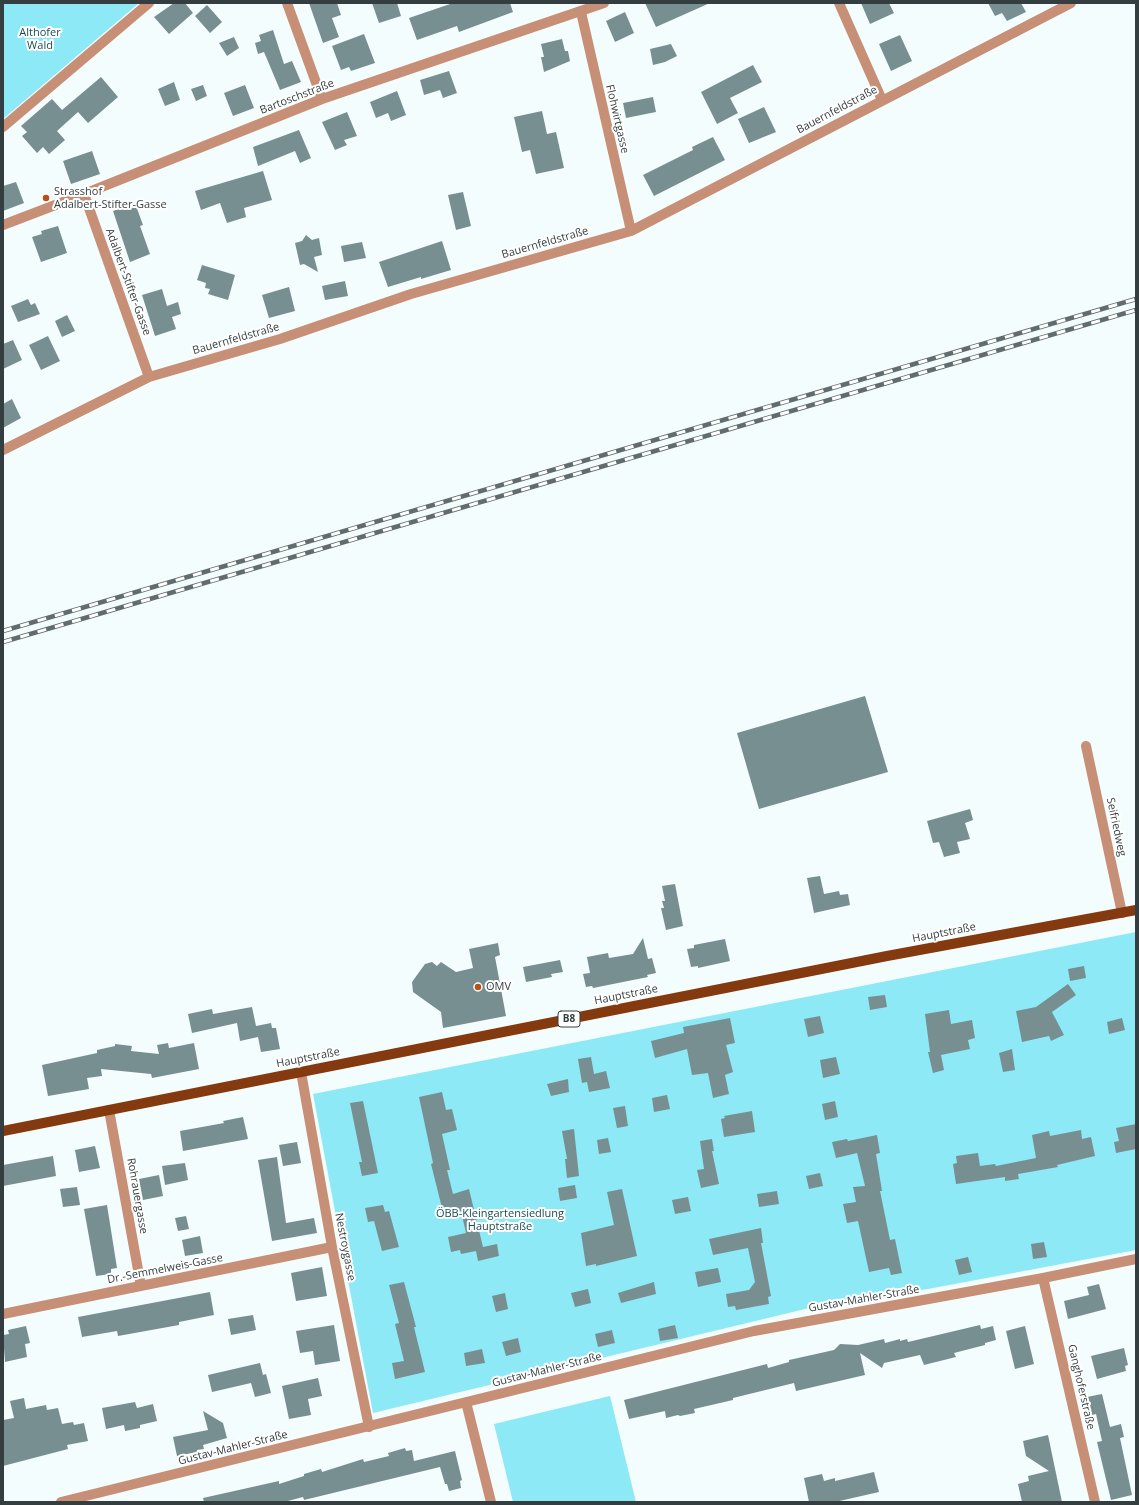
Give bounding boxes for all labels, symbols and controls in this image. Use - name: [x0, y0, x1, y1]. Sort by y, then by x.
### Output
- park label: Althofer Wald: [19, 26, 61, 52]
- street label: Bartoschstraße: [258, 77, 336, 117]
- street label: Flohwirtgasse: [603, 83, 631, 155]
- street label: Bauernfeldstraße: [794, 83, 880, 137]
- place label: Strasshof Adalbert-Stifter-Gasse: [54, 185, 167, 211]
- marker: Strasshof Adalbert-Stifter-Gasse: [41, 193, 51, 203]
- street label: Bauernfeldstraße: [500, 224, 590, 262]
- street label: Adalbert-Stifter-Gasse: [103, 227, 153, 337]
- street label: Bauernfeldstraße: [191, 320, 281, 358]
- street label: Seifriedweg: [1103, 797, 1129, 857]
- street label: Hauptstraße: [911, 920, 977, 946]
- place label: OMV: [486, 980, 511, 994]
- marker: OMV: [473, 982, 483, 992]
- street label: Hauptstraße: [593, 982, 659, 1008]
- road number: B8: [558, 1011, 580, 1027]
- street label: Hauptstraße: [275, 1045, 341, 1071]
- street label: Rohrauergasse: [124, 1157, 150, 1235]
- park label: ÖBB-Kleingartensiedlung Hauptstraße: [436, 1207, 564, 1233]
- street label: Nestroygasse: [332, 1212, 358, 1282]
- street label: Dr.-Semmelweis-Gasse: [106, 1251, 224, 1287]
- street label: Gustav-Mahler-Straße: [808, 1283, 920, 1315]
- street label: Ganghoferstraße: [1065, 1343, 1097, 1431]
- street label: Gustav-Mahler-Straße: [491, 1350, 603, 1390]
- street label: Gustav-Mahler-Straße: [177, 1428, 289, 1468]

